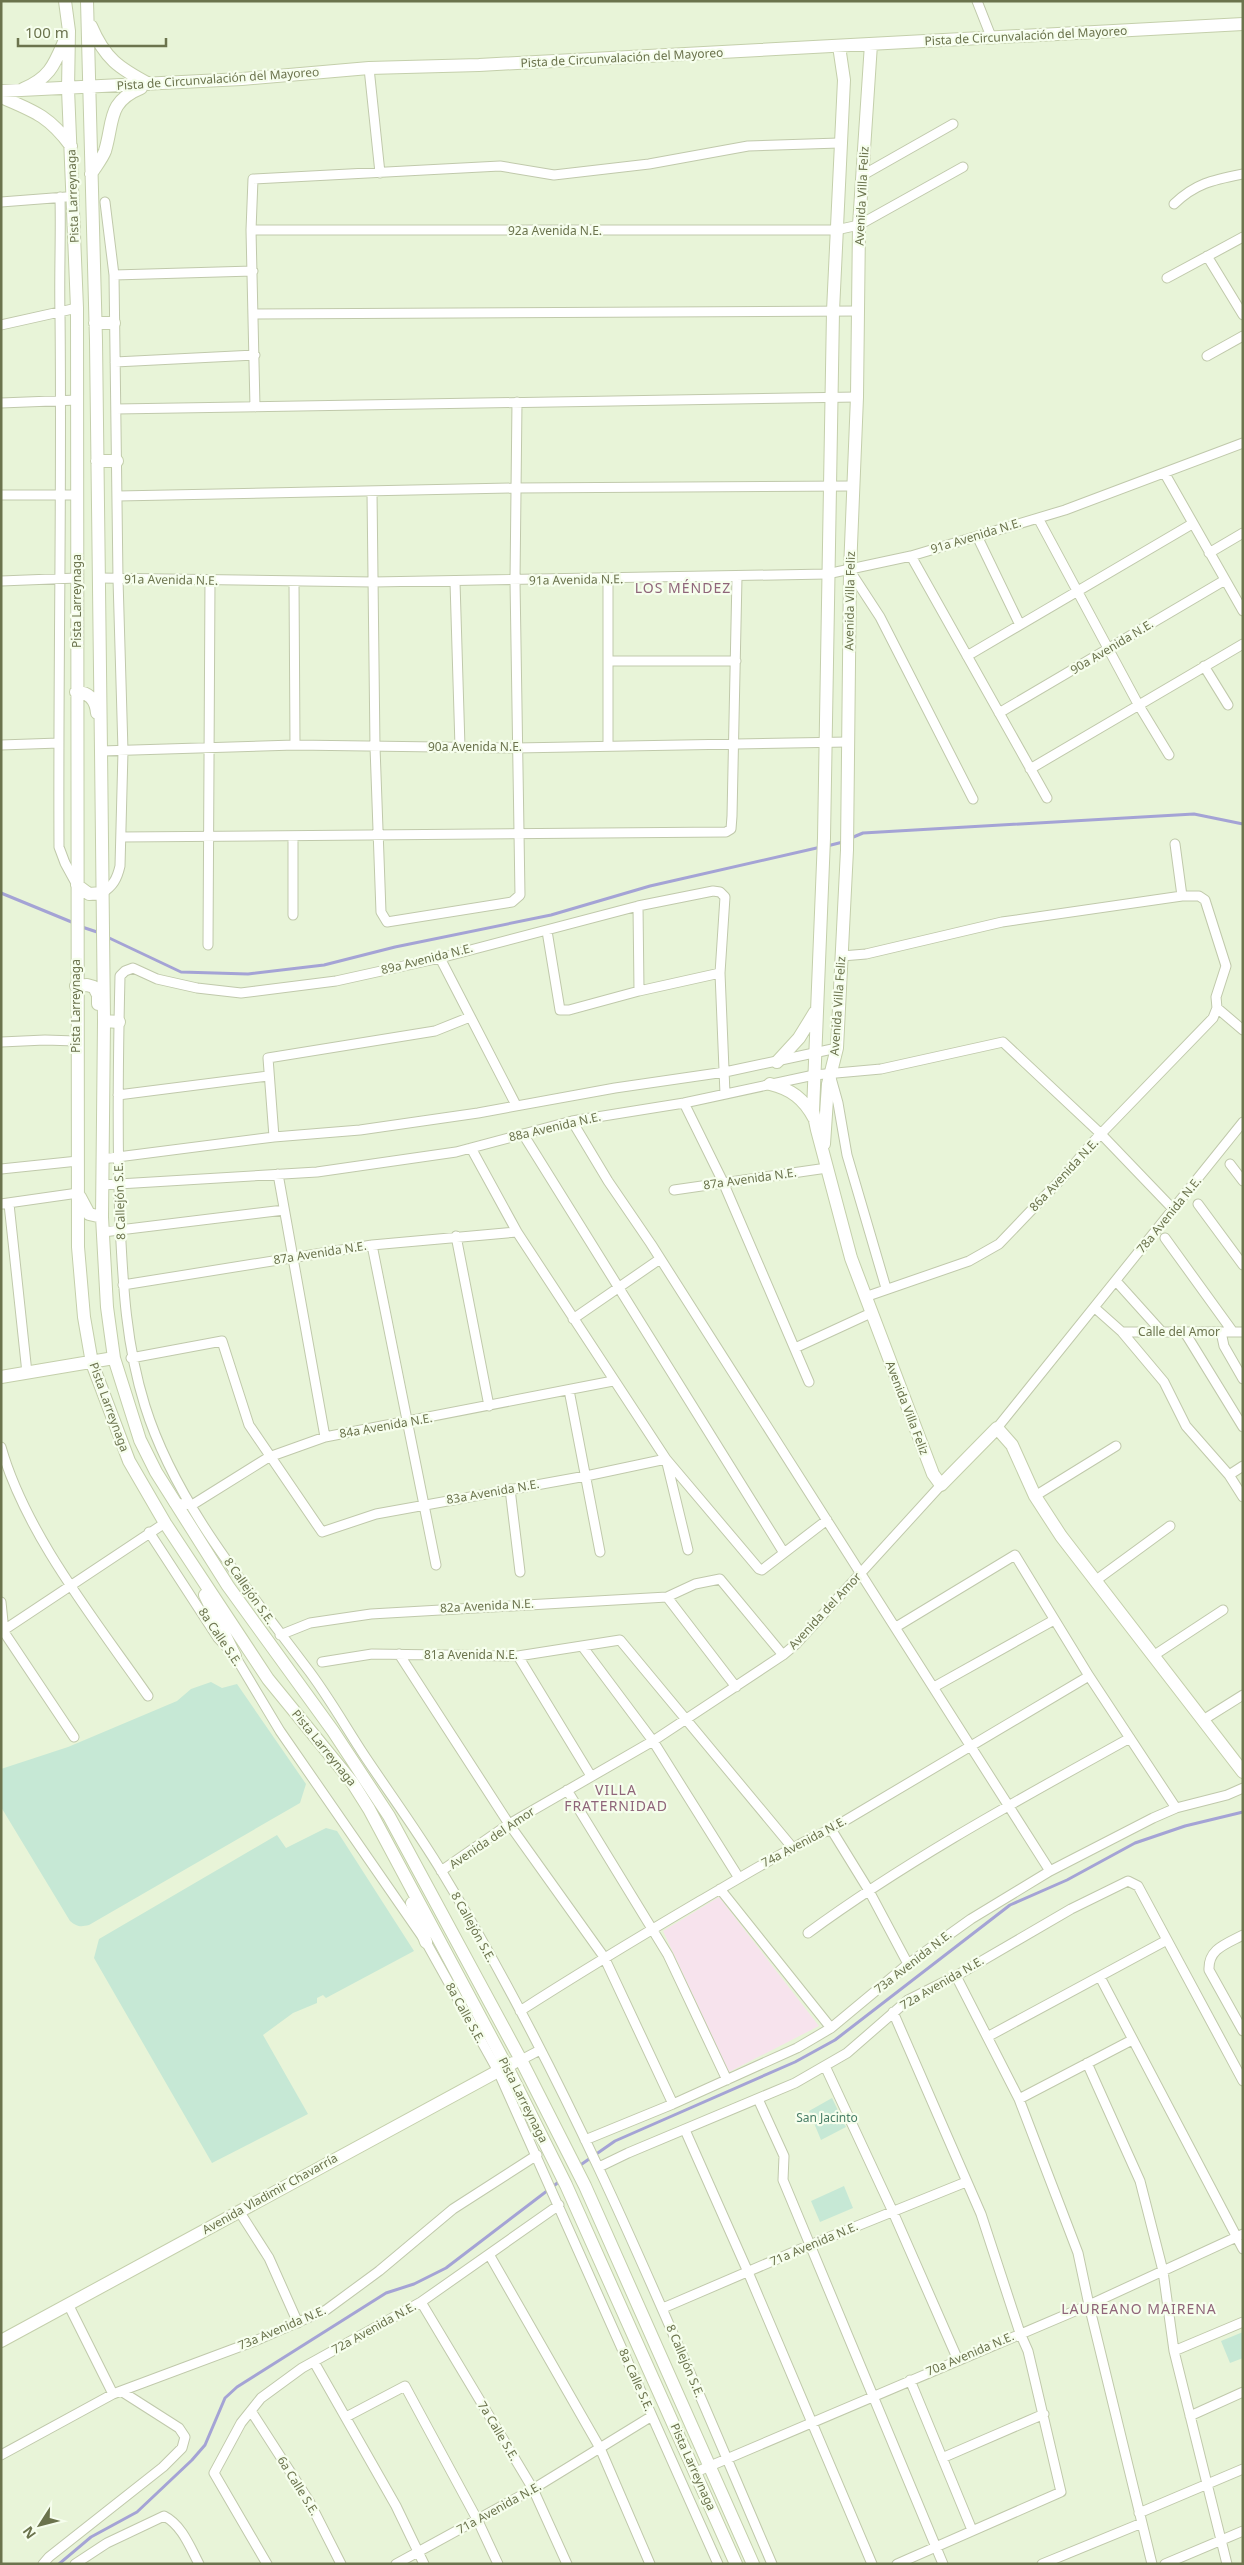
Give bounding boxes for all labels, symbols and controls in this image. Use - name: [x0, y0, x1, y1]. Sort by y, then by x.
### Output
- scale bar: [18, 15, 165, 47]
- text: 100 m: [25, 22, 69, 42]
- street label: Pista de Circunvalación del Mayoreo: [924, 22, 1128, 49]
- street label: Pista de Circunvalación del Mayoreo: [520, 44, 724, 71]
- street label: Pista de Circunvalación del Mayoreo: [116, 63, 320, 94]
- street label: Avenida Villa Feliz: [850, 146, 873, 246]
- street label: Pista Larreynaga: [62, 149, 83, 243]
- street label: 92a Avenida N.E.: [508, 222, 602, 239]
- street label: 91a Avenida N.E.: [928, 514, 1023, 557]
- street label: Avenida Villa Feliz: [840, 551, 859, 651]
- street label: Pista Larreynaga: [68, 554, 85, 648]
- street label: 91a Avenida N.E.: [124, 570, 218, 589]
- street label: 91a Avenida N.E.: [529, 570, 623, 589]
- district label: LOS MÉNDEZ: [635, 578, 731, 597]
- street label: 90a Avenida N.E.: [1067, 615, 1156, 678]
- street label: 90a Avenida N.E.: [428, 738, 522, 755]
- street label: 89a Avenida N.E.: [379, 939, 475, 978]
- street label: Avenida Villa Feliz: [826, 955, 849, 1056]
- street label: Pista Larreynaga: [67, 959, 84, 1053]
- street label: 88a Avenida N.E.: [507, 1108, 603, 1145]
- street label: 86a Avenida N.E.: [1025, 1134, 1102, 1215]
- street label: 8 Callejón S.E.: [110, 1162, 129, 1240]
- street label: 87a Avenida N.E.: [702, 1164, 798, 1193]
- street label: 78a Avenida N.E.: [1132, 1173, 1205, 1257]
- street label: 87a Avenida N.E.: [272, 1237, 368, 1268]
- street label: Calle del Amor: [1138, 1323, 1220, 1340]
- street label: Avenida Villa Feliz: [882, 1358, 933, 1458]
- street label: Pista Larreynaga: [85, 1360, 134, 1454]
- street label: 84a Avenida N.E.: [338, 1409, 434, 1442]
- street label: 83a Avenida N.E.: [445, 1475, 541, 1508]
- street label: 8 Callejón S.E.: [220, 1554, 279, 1627]
- street label: Avenida del Amor: [784, 1568, 865, 1653]
- street label: 82a Avenida N.E.: [440, 1595, 534, 1616]
- street label: 8a Calle S.E.: [195, 1604, 246, 1669]
- street label: 81a Avenida N.E.: [424, 1646, 518, 1663]
- street label: Pista Larreynaga: [288, 1706, 361, 1790]
- district label: VILLA FRATERNIDAD: [564, 1780, 668, 1815]
- street label: Avenida del Amor: [446, 1803, 538, 1873]
- street label: 74a Avenida N.E.: [758, 1812, 849, 1871]
- street label: 8 Callejón S.E.: [447, 1889, 500, 1965]
- street label: 73a Avenida N.E.: [870, 1926, 955, 1997]
- street label: 72a Avenida N.E.: [897, 1952, 987, 2013]
- street label: 8a Calle S.E.: [442, 1979, 489, 2046]
- street label: Pista Larreynaga: [495, 2054, 552, 2145]
- park label: San Jacinto: [796, 2109, 858, 2126]
- street label: Avenida Vladimir Chavarría: [199, 2149, 341, 2238]
- street label: 71a Avenida N.E.: [767, 2217, 860, 2270]
- street label: 72a Avenida N.E.: [328, 2297, 419, 2358]
- district label: LAUREANO MAIRENA: [1061, 2299, 1217, 2318]
- street label: 73a Avenida N.E.: [235, 2301, 328, 2354]
- street label: 8 Callejón S.E.: [662, 2322, 708, 2400]
- street label: 70a Avenida N.E.: [923, 2327, 1016, 2380]
- street label: 8a Calle S.E.: [615, 2346, 658, 2414]
- street label: 7a Calle S.E.: [474, 2398, 523, 2464]
- street label: Pista Larreynaga: [667, 2420, 720, 2513]
- street label: 6a Calle S.E.: [274, 2453, 323, 2519]
- street label: 71a Avenida N.E.: [453, 2477, 544, 2538]
- north arrow: [15, 2500, 65, 2550]
- text: N: [18, 2523, 40, 2543]

